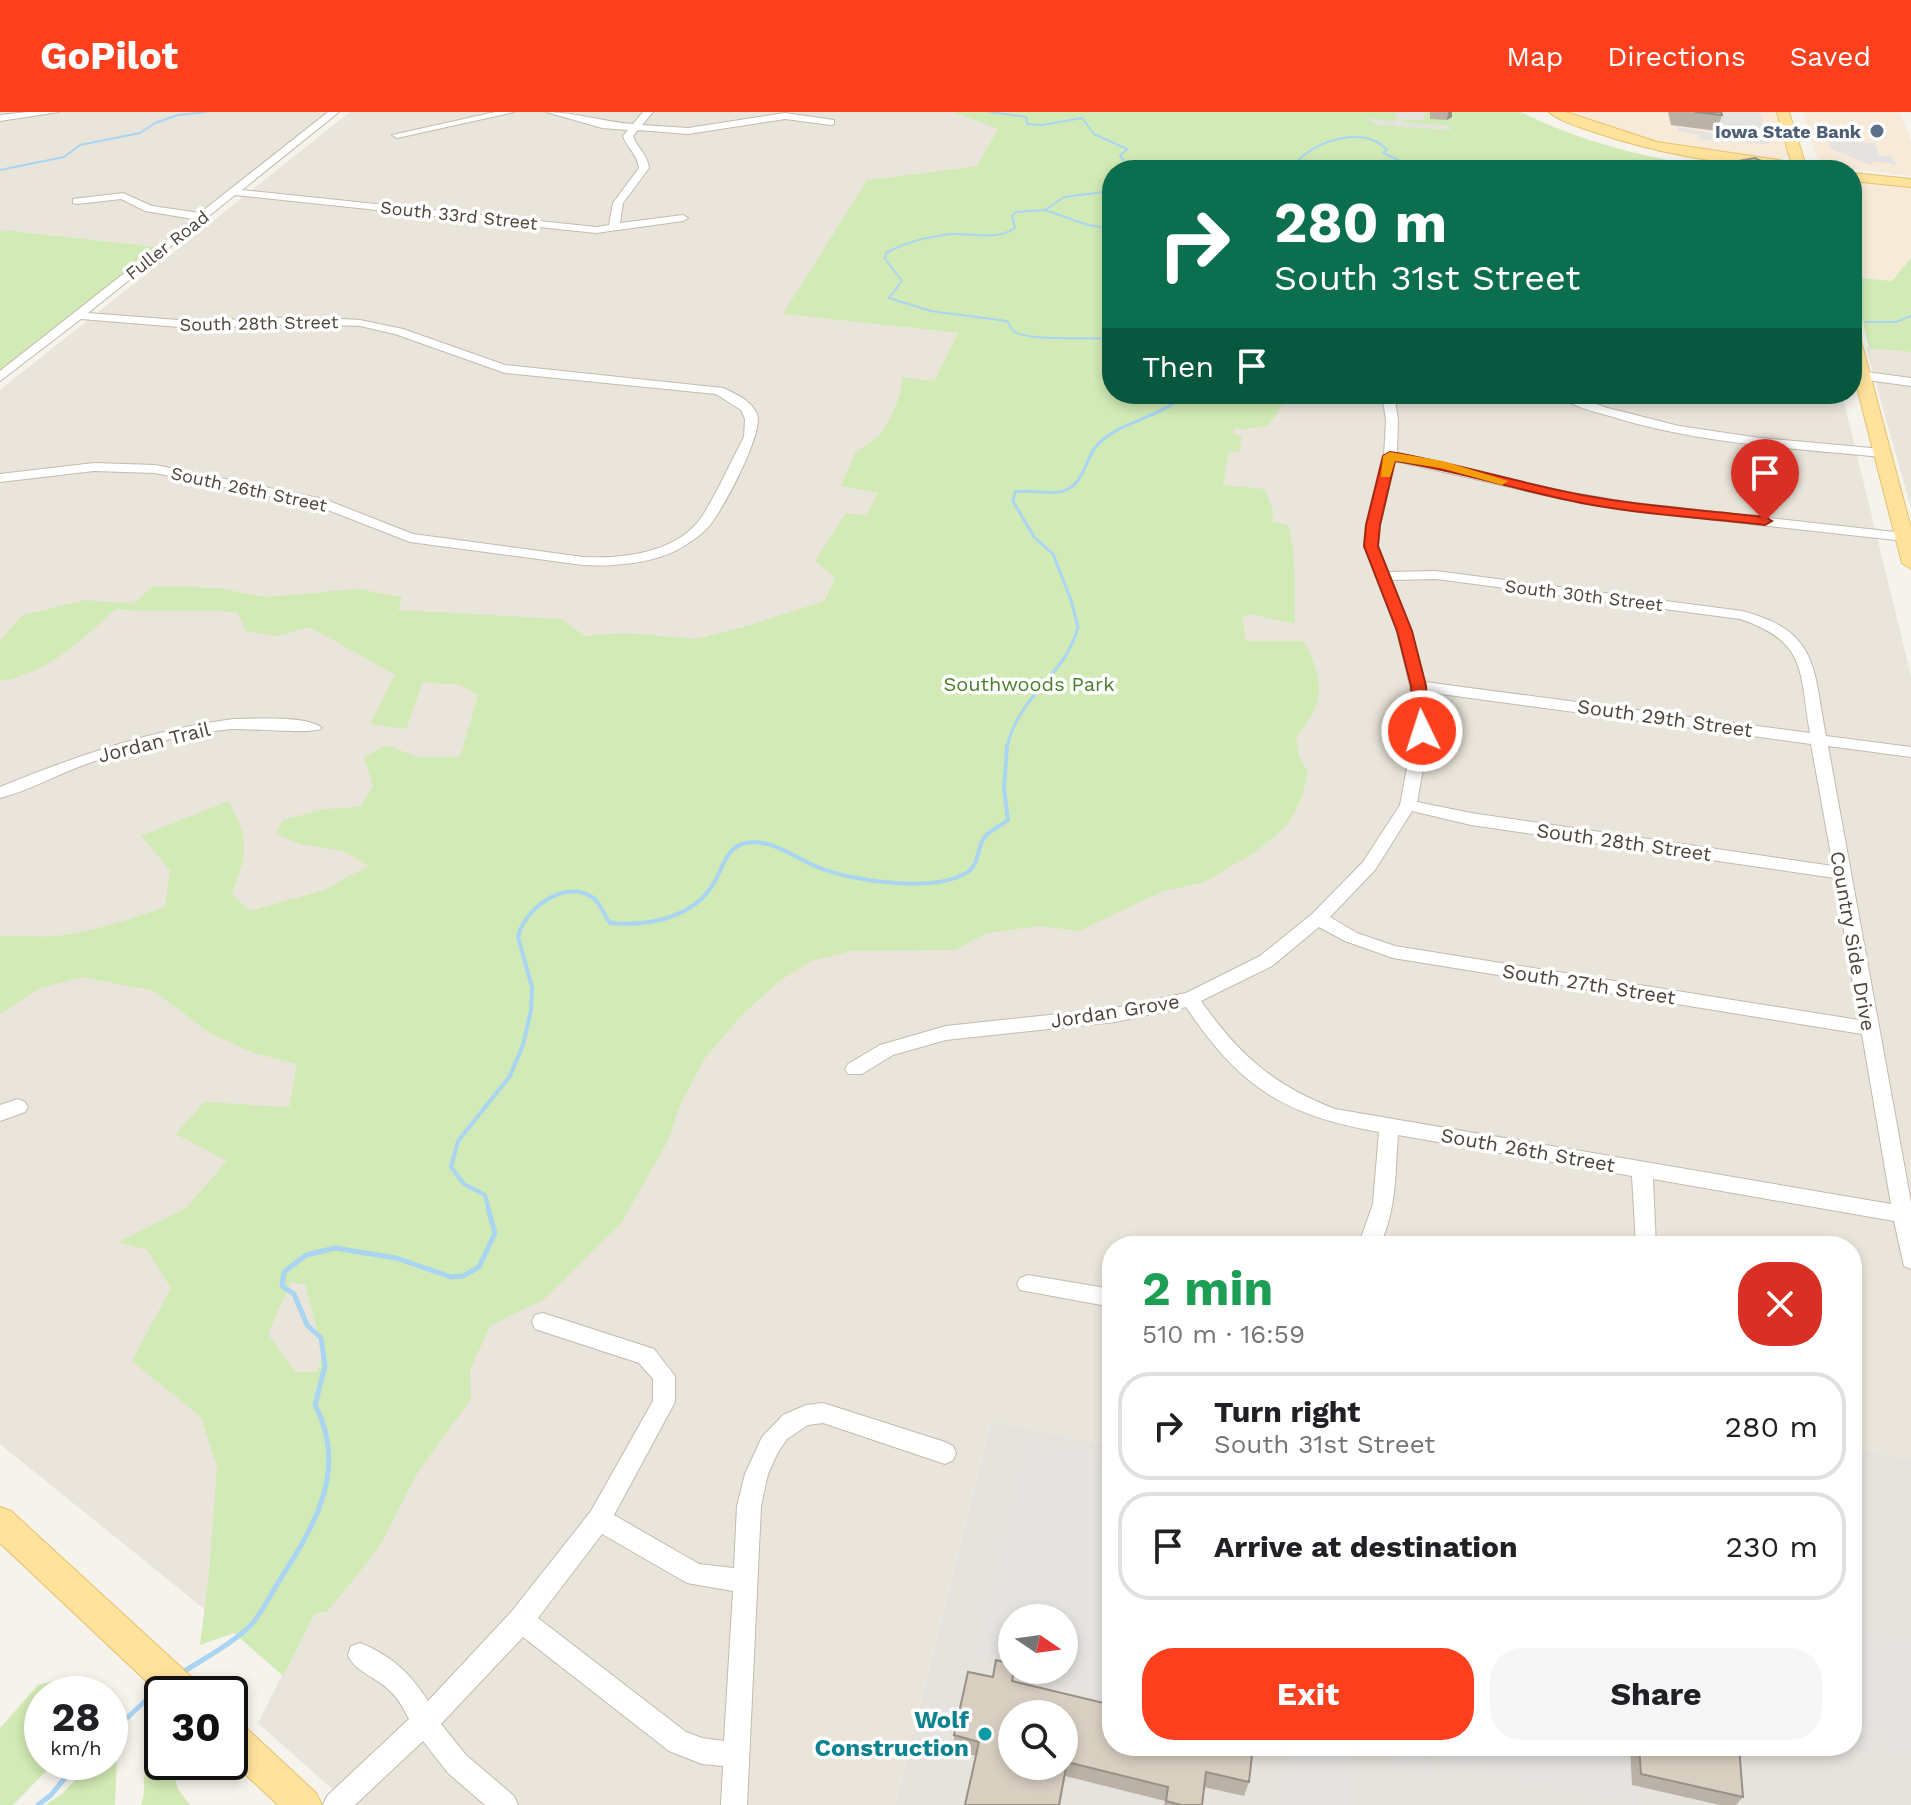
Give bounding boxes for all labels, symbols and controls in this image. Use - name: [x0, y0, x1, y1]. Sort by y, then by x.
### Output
- text: GoPilot: [40, 34, 178, 78]
- text: Map: [1506, 40, 1563, 73]
- text: Directions: [1607, 40, 1746, 73]
- text: Saved: [1790, 40, 1871, 73]
- place label: Iowa State Bank: [1715, 121, 1862, 142]
- marker: Iowa State Bank: [1868, 122, 1886, 140]
- text: 280 m: [1274, 190, 1447, 256]
- icon: right: [1142, 192, 1246, 296]
- street label: South 33rd Street: [379, 196, 539, 234]
- street label: Fuller Road: [121, 206, 213, 284]
- text: South 31st Street: [1274, 257, 1580, 299]
- street label: South 28th Street: [179, 311, 339, 335]
- icon: arrive: [1230, 344, 1274, 388]
- text: Then: [1142, 349, 1214, 384]
- pin: [1731, 439, 1799, 521]
- icon: arrive: [1743, 451, 1787, 495]
- street label: South 26th Street: [169, 462, 329, 516]
- street label: South 30th Street: [1504, 575, 1665, 615]
- park label: Southwoods Park: [943, 672, 1115, 696]
- position arrow: [1380, 689, 1464, 773]
- street label: South 29th Street: [1576, 694, 1755, 742]
- street label: Jordan Trail: [95, 716, 213, 768]
- street label: South 28th Street: [1535, 818, 1714, 866]
- street label: Country Side Drive: [1825, 849, 1881, 1033]
- street label: South 27th Street: [1501, 958, 1678, 1010]
- street label: Jordan Grove: [1049, 989, 1181, 1033]
- street label: South 26th Street: [1439, 1123, 1618, 1177]
- text: 2 min: [1142, 1260, 1273, 1317]
- button: close: [1738, 1262, 1822, 1346]
- text: 510 m · 16:59: [1142, 1319, 1305, 1349]
- text: Turn right: [1214, 1394, 1360, 1429]
- icon: right: [1146, 1404, 1190, 1448]
- text: 280 m: [1725, 1409, 1818, 1444]
- text: South 31st Street: [1214, 1429, 1435, 1459]
- icon: arrive: [1146, 1524, 1190, 1568]
- text: Arrive at destination: [1214, 1529, 1518, 1564]
- text: 230 m: [1726, 1529, 1818, 1564]
- north arrow: [998, 1604, 1078, 1684]
- map controls: [998, 1604, 1078, 1780]
- button: Exit: [1142, 1648, 1474, 1740]
- button: Share: [1490, 1648, 1822, 1740]
- speed limit sign: 30: [144, 1676, 248, 1780]
- text: 28: [52, 1694, 100, 1741]
- button: search: [998, 1700, 1078, 1780]
- place label: Wolf Construction: [815, 1706, 969, 1762]
- marker: Wolf Construction: [976, 1725, 994, 1743]
- text: km/h: [50, 1736, 102, 1760]

